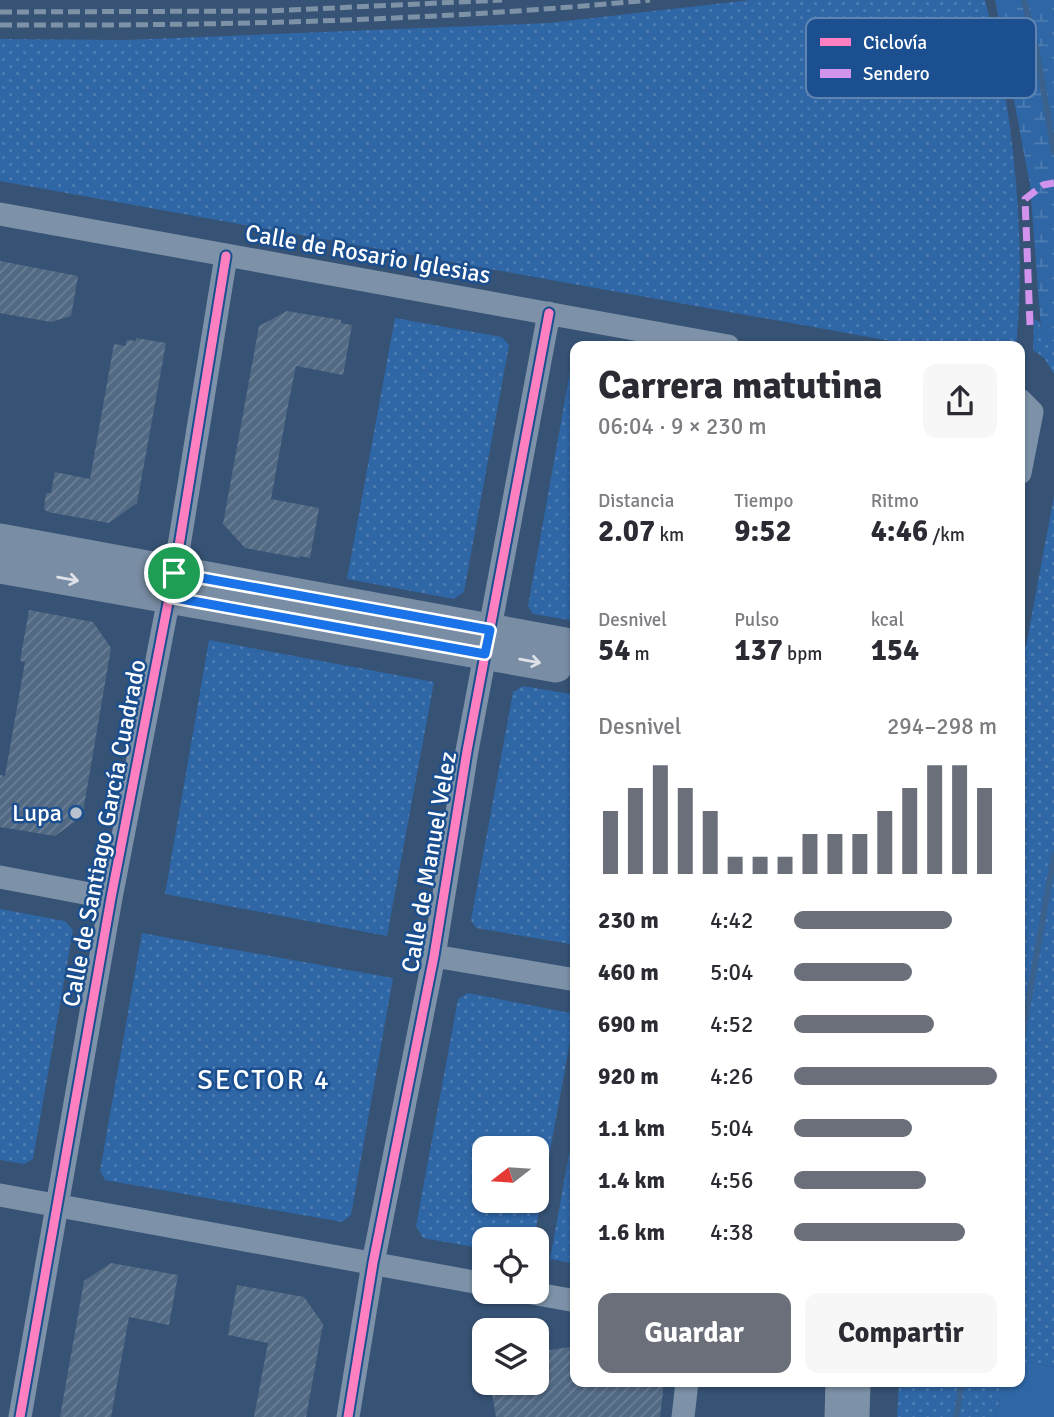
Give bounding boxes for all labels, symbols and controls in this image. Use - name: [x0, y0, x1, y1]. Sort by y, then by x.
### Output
- legend: [806, 18, 1036, 98]
- text: Ciclovía: [863, 31, 927, 55]
- text: Sendero: [863, 62, 930, 86]
- street label: Calle de Rosario Iglesias: [243, 218, 493, 290]
- text: Carrera matutina: [598, 362, 883, 409]
- button: share: [923, 364, 997, 438]
- text: 06:04 · 9 × 230 m: [598, 412, 767, 441]
- text: Distancia: [598, 489, 674, 513]
- text: Tiempo: [734, 489, 793, 513]
- text: Ritmo: [871, 489, 919, 513]
- text: 2.07: [598, 513, 655, 550]
- text: 9:52: [734, 513, 792, 550]
- text: 4:46: [871, 513, 928, 550]
- text: km: [655, 523, 684, 547]
- text: /km: [928, 523, 965, 547]
- pin: [144, 543, 204, 603]
- icon: arrive: [155, 554, 193, 592]
- one-way arrow: [57, 573, 79, 586]
- text: Desnivel: [598, 608, 667, 632]
- text: Pulso: [734, 608, 779, 632]
- text: kcal: [871, 608, 904, 632]
- text: 54: [598, 632, 630, 669]
- text: 137: [734, 632, 783, 669]
- text: 154: [871, 632, 919, 669]
- text: m: [630, 642, 650, 666]
- text: bpm: [783, 642, 822, 666]
- one-way arrow: [518, 655, 541, 668]
- street label: Calle de Santiago García Cuadrado: [56, 657, 152, 1009]
- text: Desnivel: [598, 712, 681, 741]
- text: 294–298 m: [887, 712, 997, 741]
- street label: Calle de Manuel Velez: [395, 749, 463, 975]
- place label: Lupa: [12, 798, 62, 828]
- marker: Lupa: [68, 805, 84, 821]
- text: 230 m: [598, 906, 659, 935]
- text: 4:42: [710, 906, 753, 935]
- text: 460 m: [598, 958, 659, 987]
- text: 5:04: [710, 958, 753, 987]
- text: 690 m: [598, 1010, 659, 1039]
- text: 4:52: [710, 1010, 753, 1039]
- text: 920 m: [598, 1062, 659, 1091]
- text: 4:26: [710, 1062, 753, 1091]
- district label: SECTOR 4: [197, 1063, 331, 1097]
- text: 1.1 km: [598, 1114, 665, 1143]
- text: 5:04: [710, 1114, 753, 1143]
- north arrow: [472, 1136, 550, 1213]
- map controls: [472, 1136, 549, 1395]
- text: 1.4 km: [598, 1166, 665, 1195]
- text: 4:56: [710, 1166, 753, 1195]
- text: 1.6 km: [598, 1218, 665, 1247]
- text: 4:38: [710, 1218, 753, 1247]
- button: locate: [472, 1227, 549, 1304]
- button: Guardar: [598, 1293, 791, 1373]
- button: Compartir: [805, 1293, 997, 1373]
- button: layers: [472, 1318, 549, 1395]

